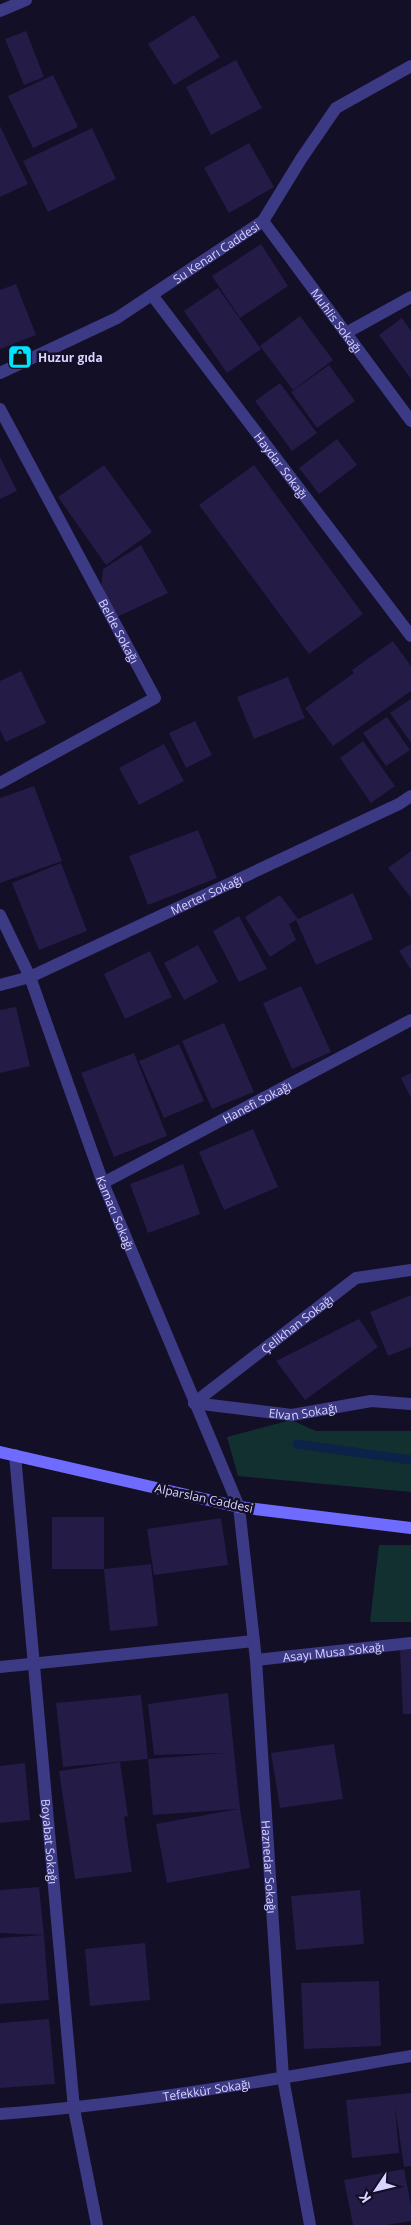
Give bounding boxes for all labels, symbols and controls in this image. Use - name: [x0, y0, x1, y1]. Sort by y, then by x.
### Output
- street label: Su Kenarı Caddesi: [169, 217, 263, 287]
- street label: Muhlis Sokağı: [307, 285, 366, 357]
- shop icon: Huzur gıda: [7, 344, 33, 370]
- place label: Huzur gıda: [38, 349, 103, 366]
- street label: Haydar Sokağı: [250, 428, 312, 502]
- street label: Belde Sokağı: [95, 596, 143, 666]
- street label: Merter Sokağı: [168, 870, 245, 918]
- street label: Hanefi Sokağı: [219, 1076, 294, 1127]
- street label: Kamacı Sokağı: [92, 1173, 139, 1253]
- street label: Çelikhan Sokağı: [257, 1290, 337, 1357]
- street label: Elvan Sokağı: [268, 1399, 339, 1424]
- street label: Alparslan Caddesi: [153, 1479, 255, 1517]
- street label: Asayı Musa Sokağı: [282, 1637, 385, 1666]
- street label: Boyabat Sokağı: [38, 1798, 62, 1885]
- street label: Haznedar Sokağı: [258, 1820, 281, 1914]
- street label: Tefekkür Sokağı: [162, 2075, 252, 2105]
- north arrow: [351, 2165, 401, 2215]
- text: K: [354, 2188, 375, 2207]

